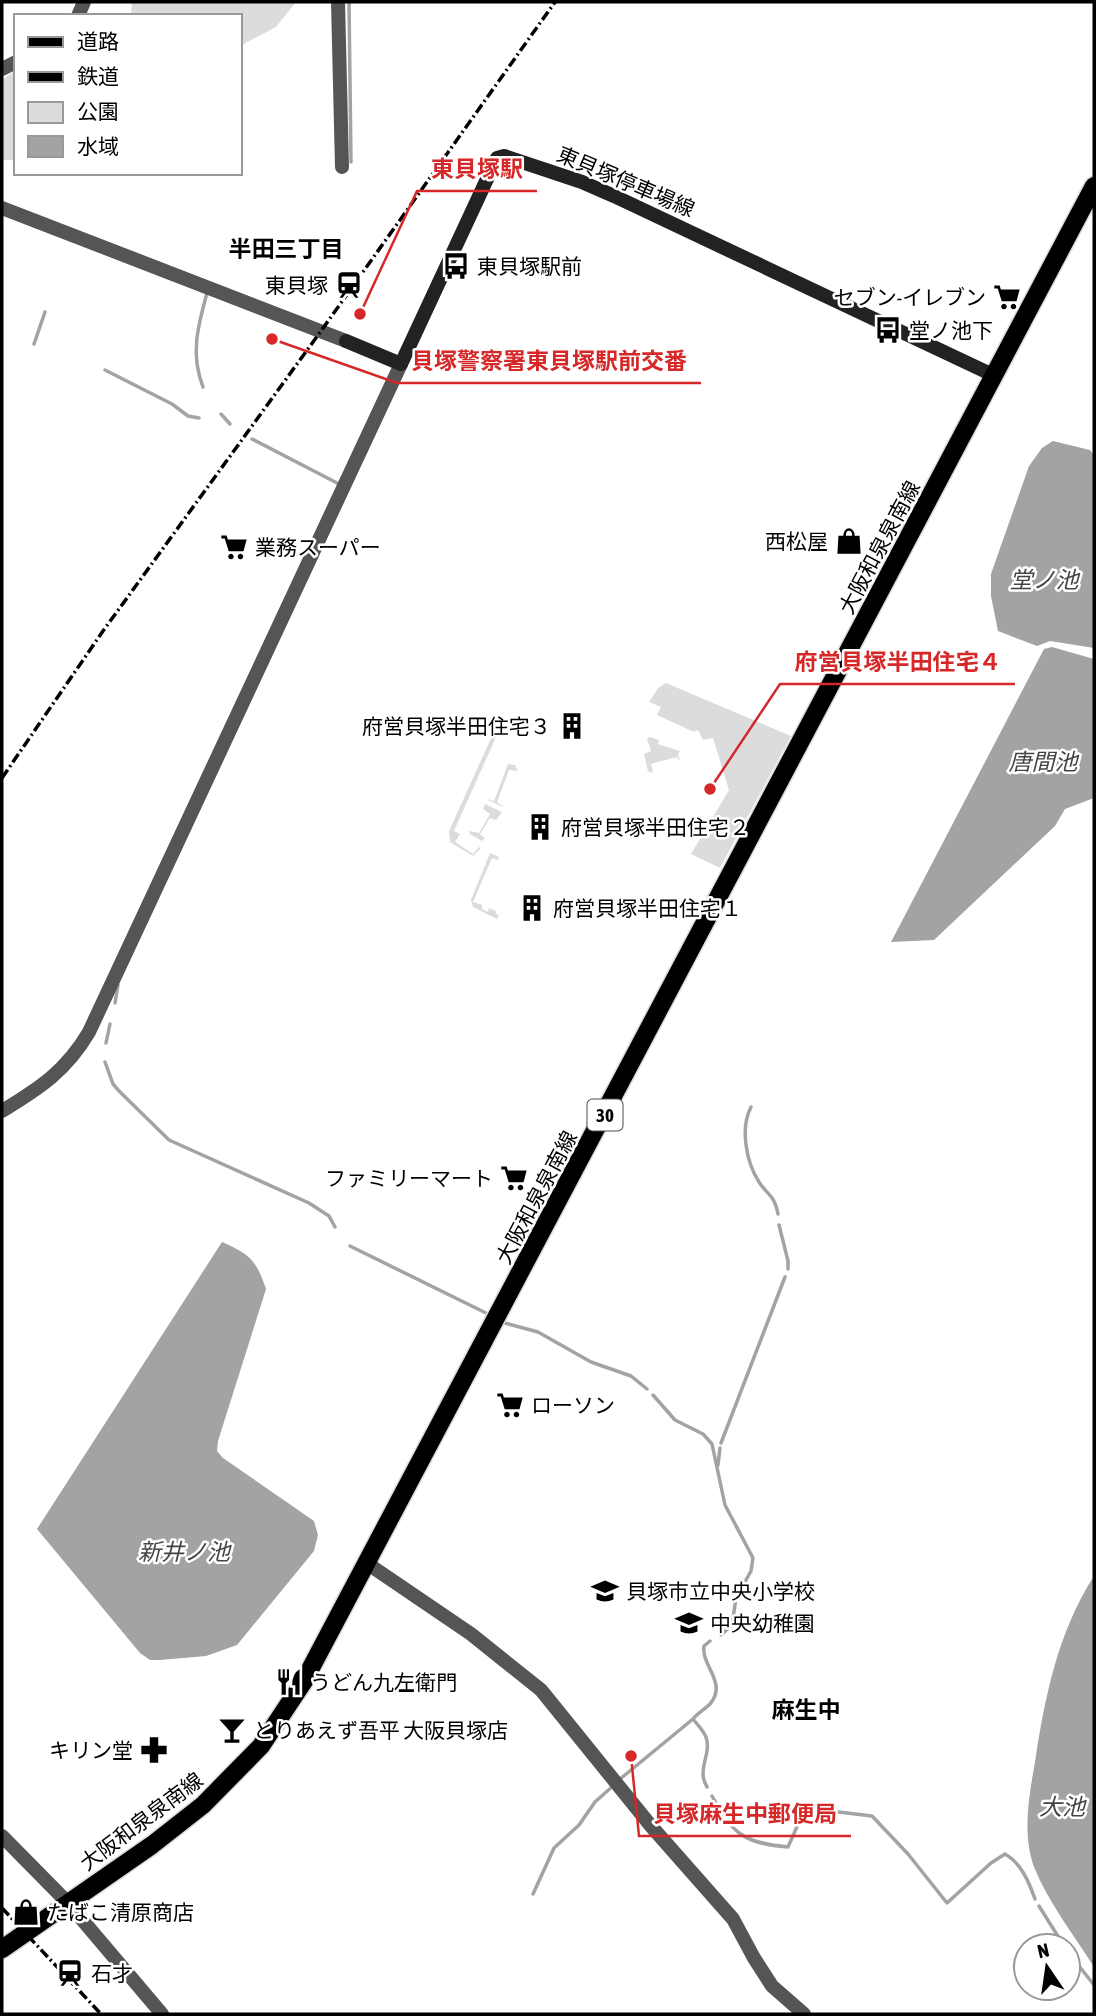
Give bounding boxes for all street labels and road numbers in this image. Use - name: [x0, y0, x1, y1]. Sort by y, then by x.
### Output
- street label: 東貝塚停車場線: [554, 141, 698, 221]
- street label: 大阪和泉泉南線: [834, 476, 924, 618]
- road number: 30: [588, 1100, 622, 1130]
- street label: 大阪和泉泉南線: [491, 1126, 581, 1268]
- street label: 大阪和泉泉南線: [75, 1767, 207, 1875]

